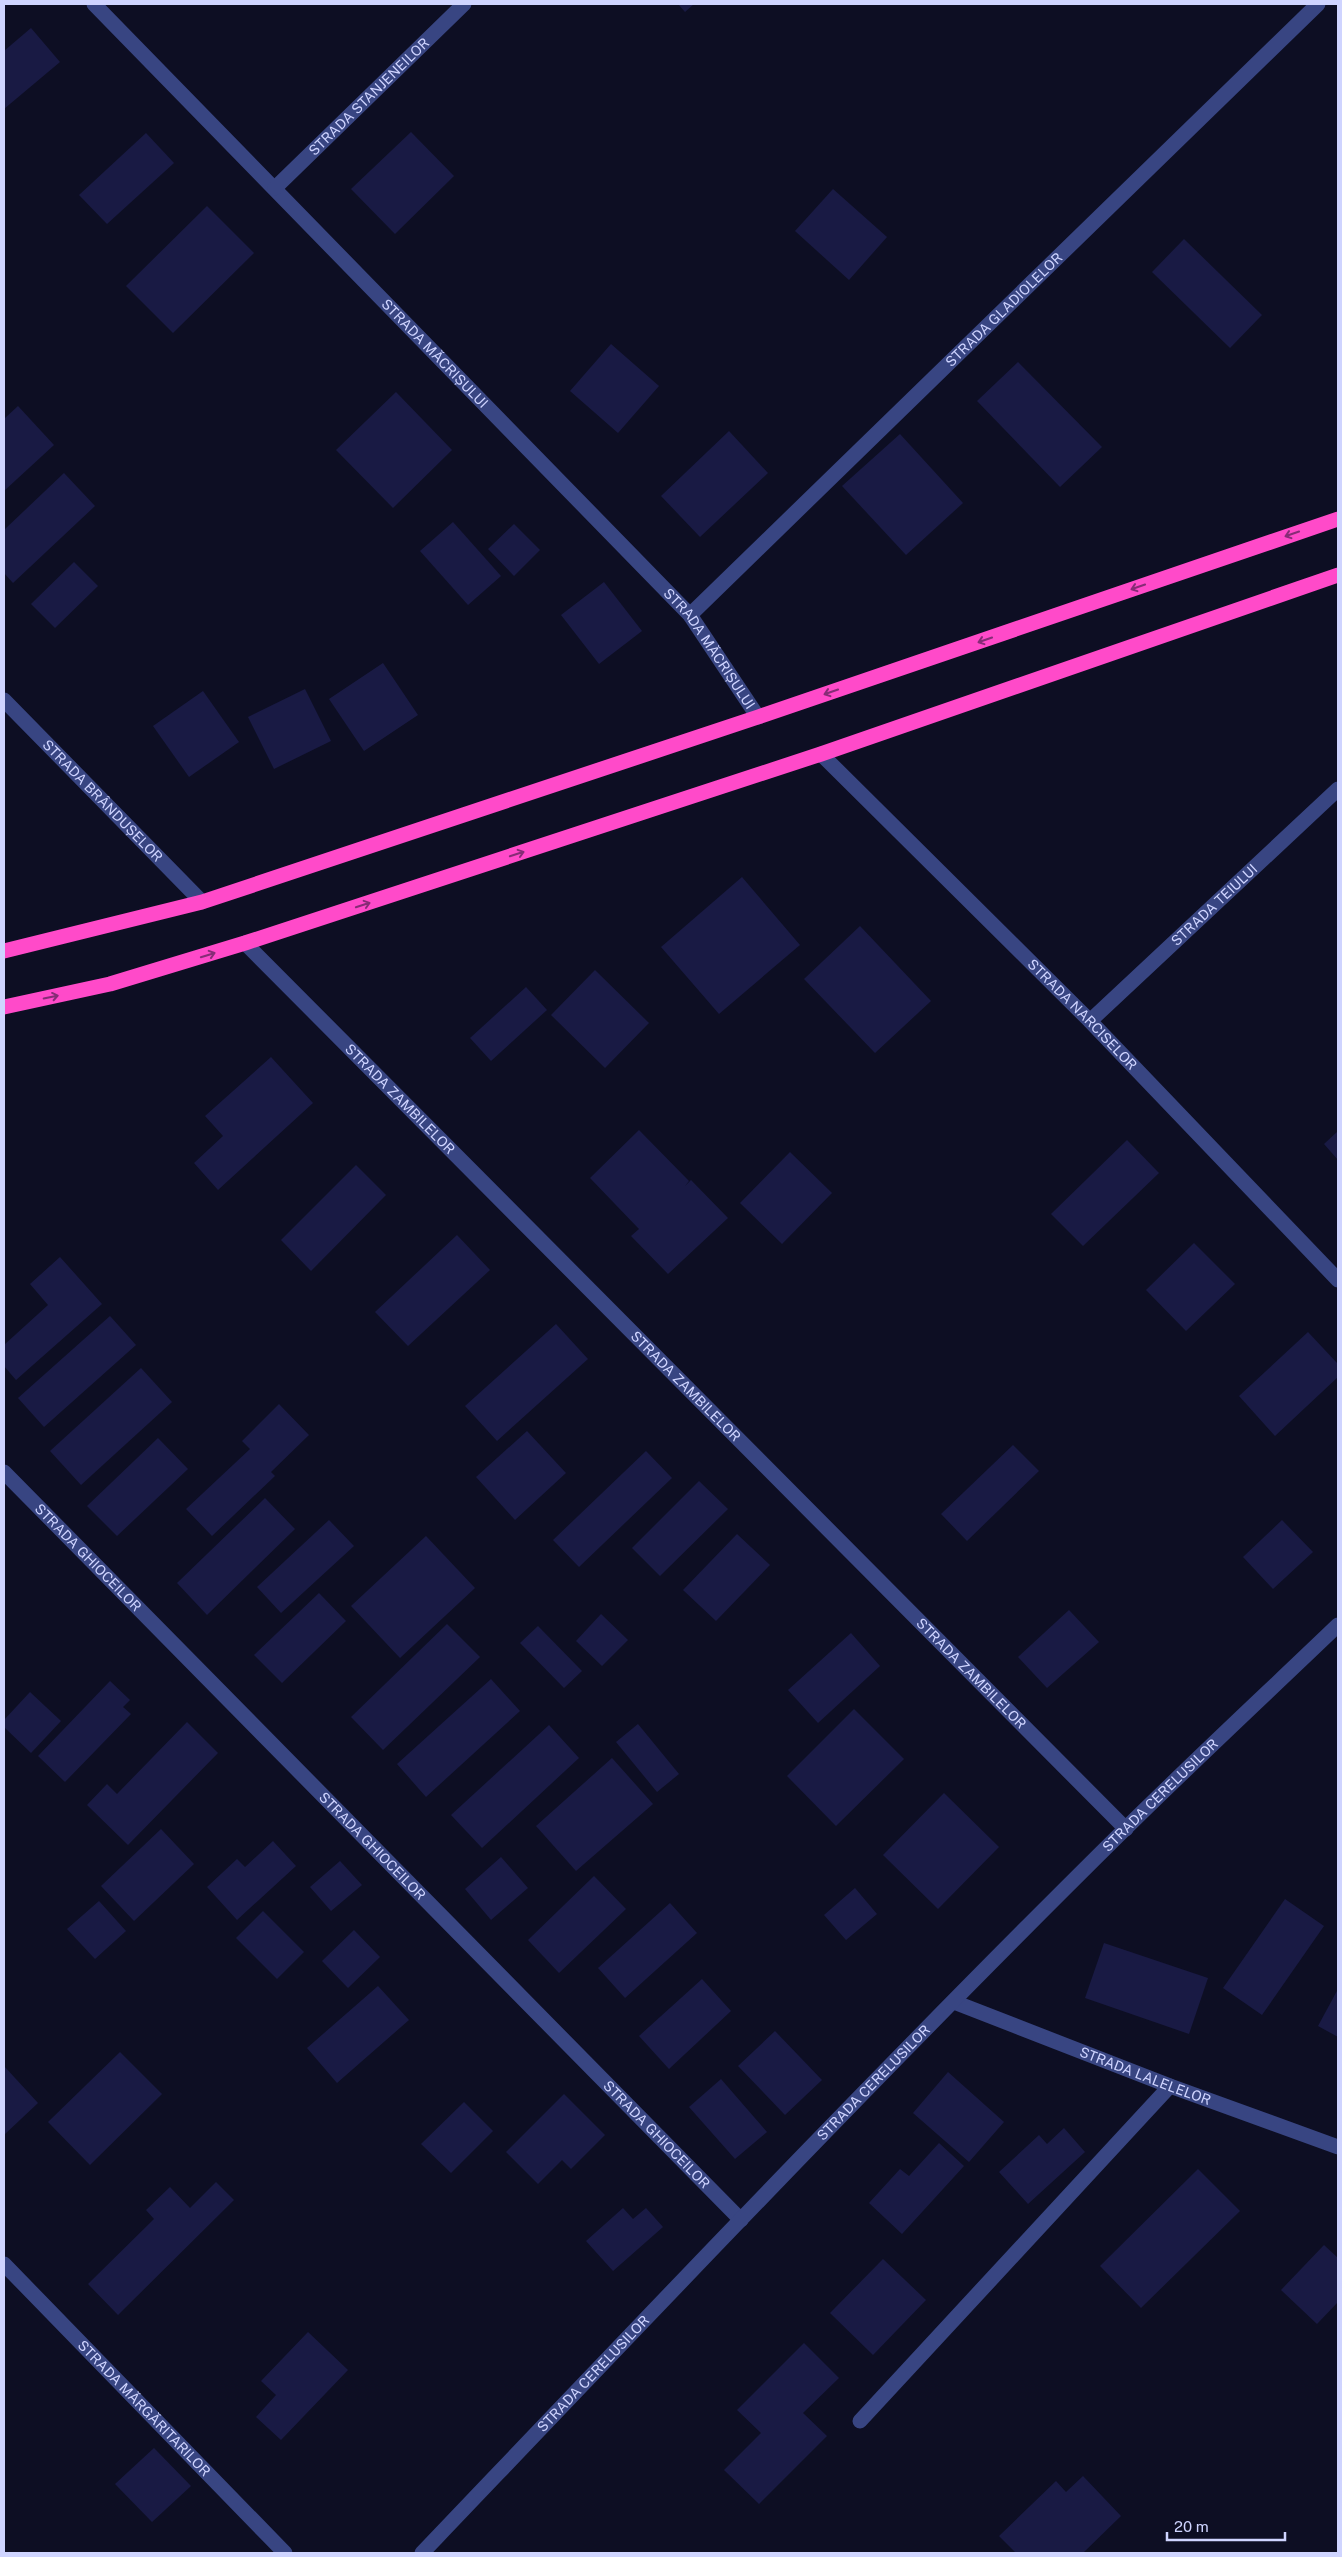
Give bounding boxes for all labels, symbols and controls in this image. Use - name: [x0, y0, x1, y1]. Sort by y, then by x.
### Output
- street label: STRADA STANJENEILOR: [305, 35, 432, 159]
- street label: STRADA GLADIOLELOR: [942, 249, 1066, 370]
- street label: STRADA MĂCRIȘULUI: [378, 296, 491, 411]
- one-way arrow: [1284, 530, 1300, 540]
- one-way arrow: [1131, 583, 1147, 592]
- street label: STRADA MĂCRIȘULUI: [660, 585, 758, 712]
- one-way arrow: [977, 635, 993, 645]
- one-way arrow: [824, 688, 839, 697]
- street label: STRADA BRÂNDUȘELOR: [39, 736, 166, 865]
- one-way arrow: [509, 849, 525, 858]
- street label: STRADA TEIULUI: [1168, 861, 1260, 949]
- one-way arrow: [355, 899, 371, 909]
- one-way arrow: [200, 949, 216, 959]
- street label: STRADA NARCISELOR: [1024, 956, 1140, 1073]
- one-way arrow: [43, 992, 59, 1001]
- street label: STRADA ZAMBILELOR: [342, 1041, 458, 1157]
- street label: STRADA ZAMBILELOR: [628, 1328, 744, 1445]
- street label: STRADA GHIOCEILOR: [32, 1500, 145, 1615]
- street label: STRADA ZAMBILELOR: [913, 1615, 1029, 1732]
- street label: STRADA CERELUSILOR: [1099, 1735, 1221, 1855]
- street label: STRADA GHIOCEILOR: [316, 1789, 429, 1903]
- street label: STRADA CERELUSILOR: [814, 2022, 933, 2144]
- street label: STRADA LALELELOR: [1077, 2044, 1213, 2108]
- street label: STRADA GHIOCEILOR: [600, 2077, 713, 2192]
- street label: STRADA CERELUSILOR: [534, 2312, 652, 2435]
- street label: STRADA MĂRGĂRITARILOR: [75, 2337, 214, 2479]
- scale bar: [1167, 2510, 1284, 2542]
- text: 20 m: [1174, 2518, 1209, 2535]

